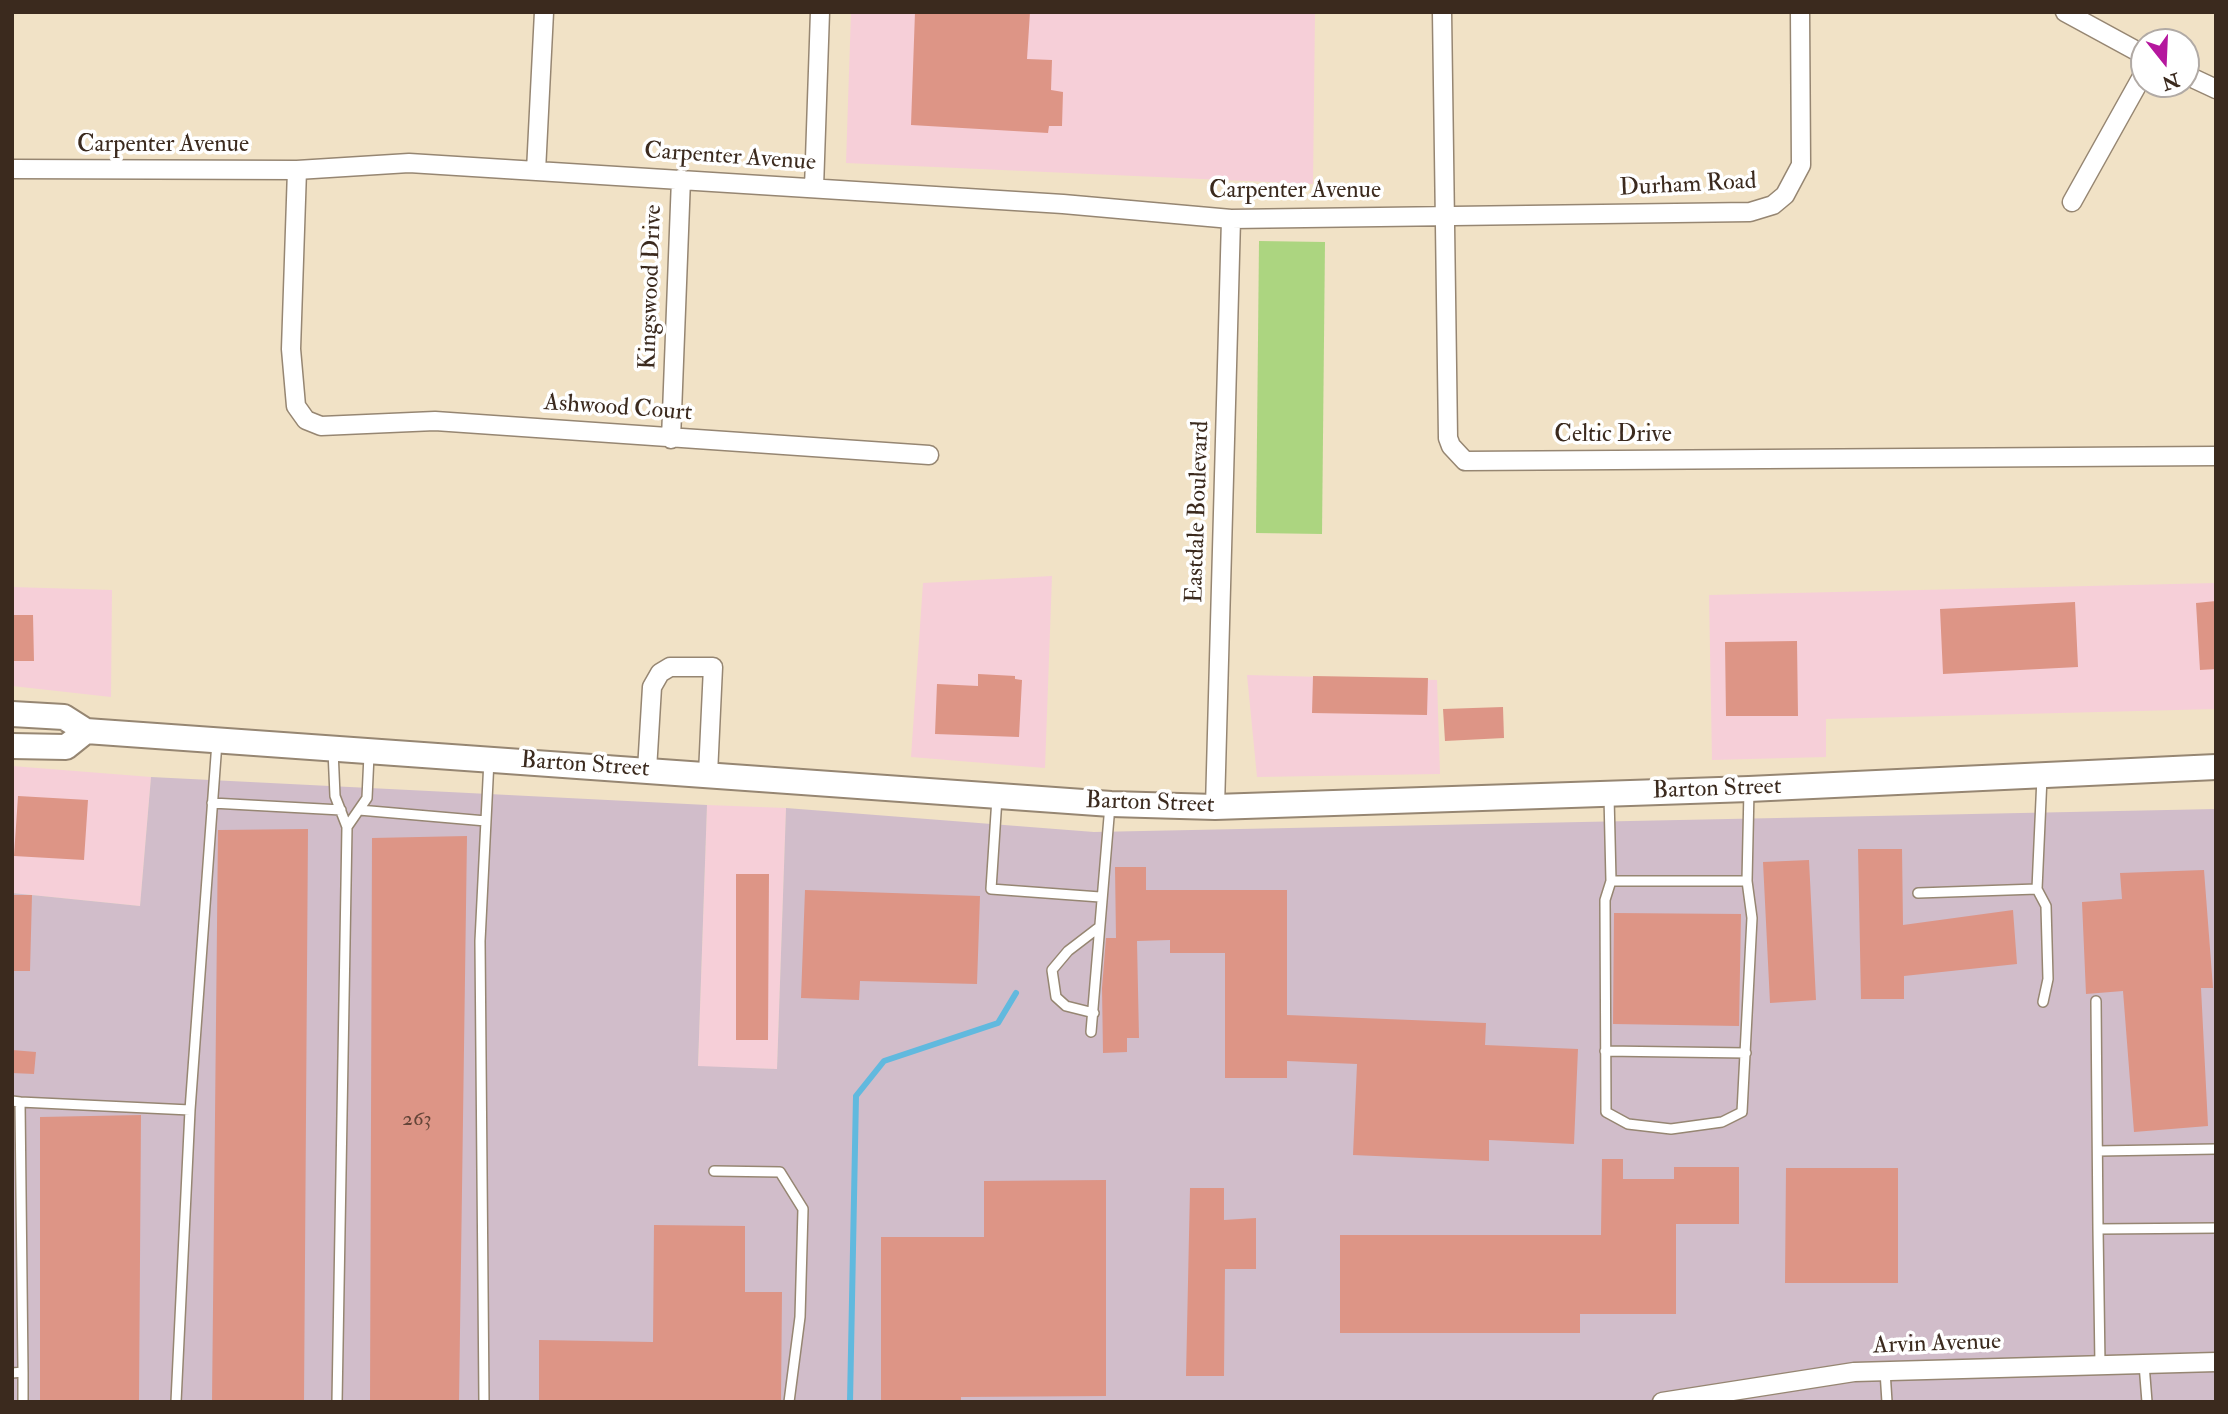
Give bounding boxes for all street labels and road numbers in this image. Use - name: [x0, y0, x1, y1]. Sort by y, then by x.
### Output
- street label: Carpenter Avenue: [77, 132, 249, 160]
- street label: Carpenter Avenue: [643, 138, 817, 178]
- street label: Durham Road: [1619, 168, 1757, 204]
- street label: Carpenter Avenue: [1209, 178, 1381, 206]
- street label: Kingswood Drive: [635, 204, 669, 370]
- street label: Ashwood Court: [543, 389, 693, 429]
- street label: Eastdale Boulevard: [1181, 420, 1217, 604]
- street label: Celtic Drive: [1554, 422, 1672, 450]
- street label: Barton Street: [520, 747, 650, 785]
- street label: Barton Street: [1652, 773, 1782, 807]
- street label: Barton Street: [1085, 787, 1215, 821]
- street label: Arvin Avenue: [1873, 1328, 2001, 1362]

